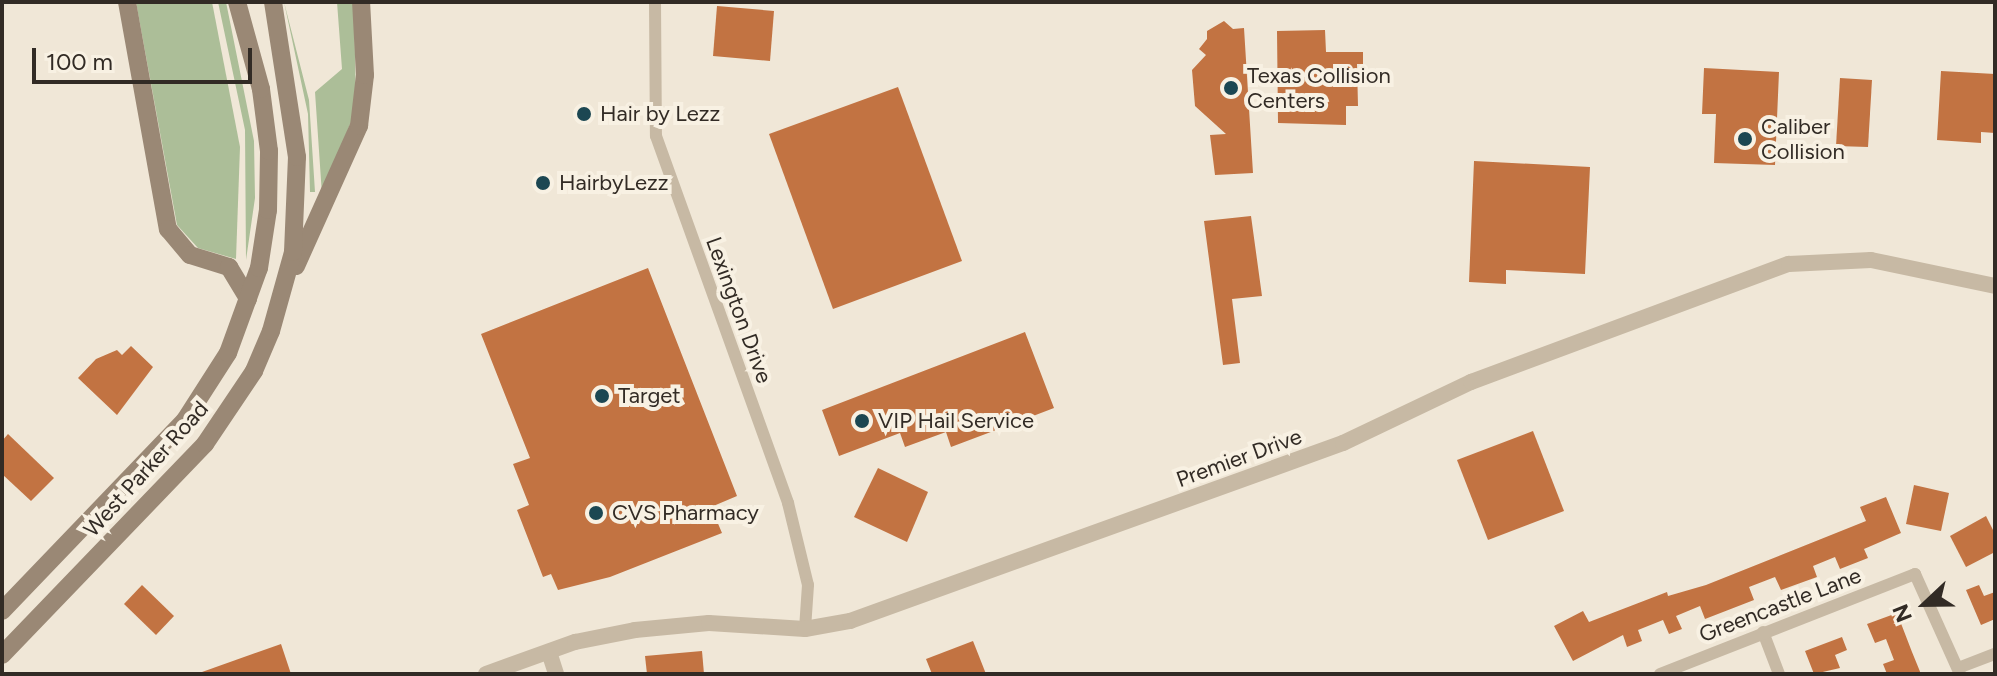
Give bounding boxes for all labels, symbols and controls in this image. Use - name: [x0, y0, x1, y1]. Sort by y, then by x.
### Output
- scale bar: [36, 32, 256, 82]
- text: 100 m: [46, 47, 113, 76]
- place label: Texas Collision Centers: [1247, 62, 1391, 114]
- marker: Texas Collision Centers: [1222, 79, 1240, 97]
- place label: Hair by Lezz: [600, 101, 720, 127]
- marker: Hair by Lezz: [575, 105, 593, 123]
- place label: Caliber Collision: [1761, 113, 1845, 164]
- marker: Caliber Collision: [1736, 130, 1754, 148]
- place label: HairbyLezz: [559, 170, 669, 196]
- marker: HairbyLezz: [534, 174, 552, 192]
- street label: Lexington Drive: [700, 233, 778, 387]
- place label: Target: [618, 383, 681, 409]
- marker: Target: [593, 387, 611, 405]
- street label: West Parker Road: [78, 396, 214, 542]
- place label: VIP Hail Service: [878, 408, 1034, 434]
- marker: VIP Hail Service: [853, 412, 871, 430]
- street label: Premier Drive: [1173, 423, 1305, 493]
- place label: CVS Pharmacy: [612, 500, 759, 526]
- marker: CVS Pharmacy: [587, 504, 605, 522]
- street label: Greencastle Lane: [1695, 562, 1865, 648]
- north arrow: [1885, 564, 1965, 644]
- text: N: [1887, 600, 1918, 626]

